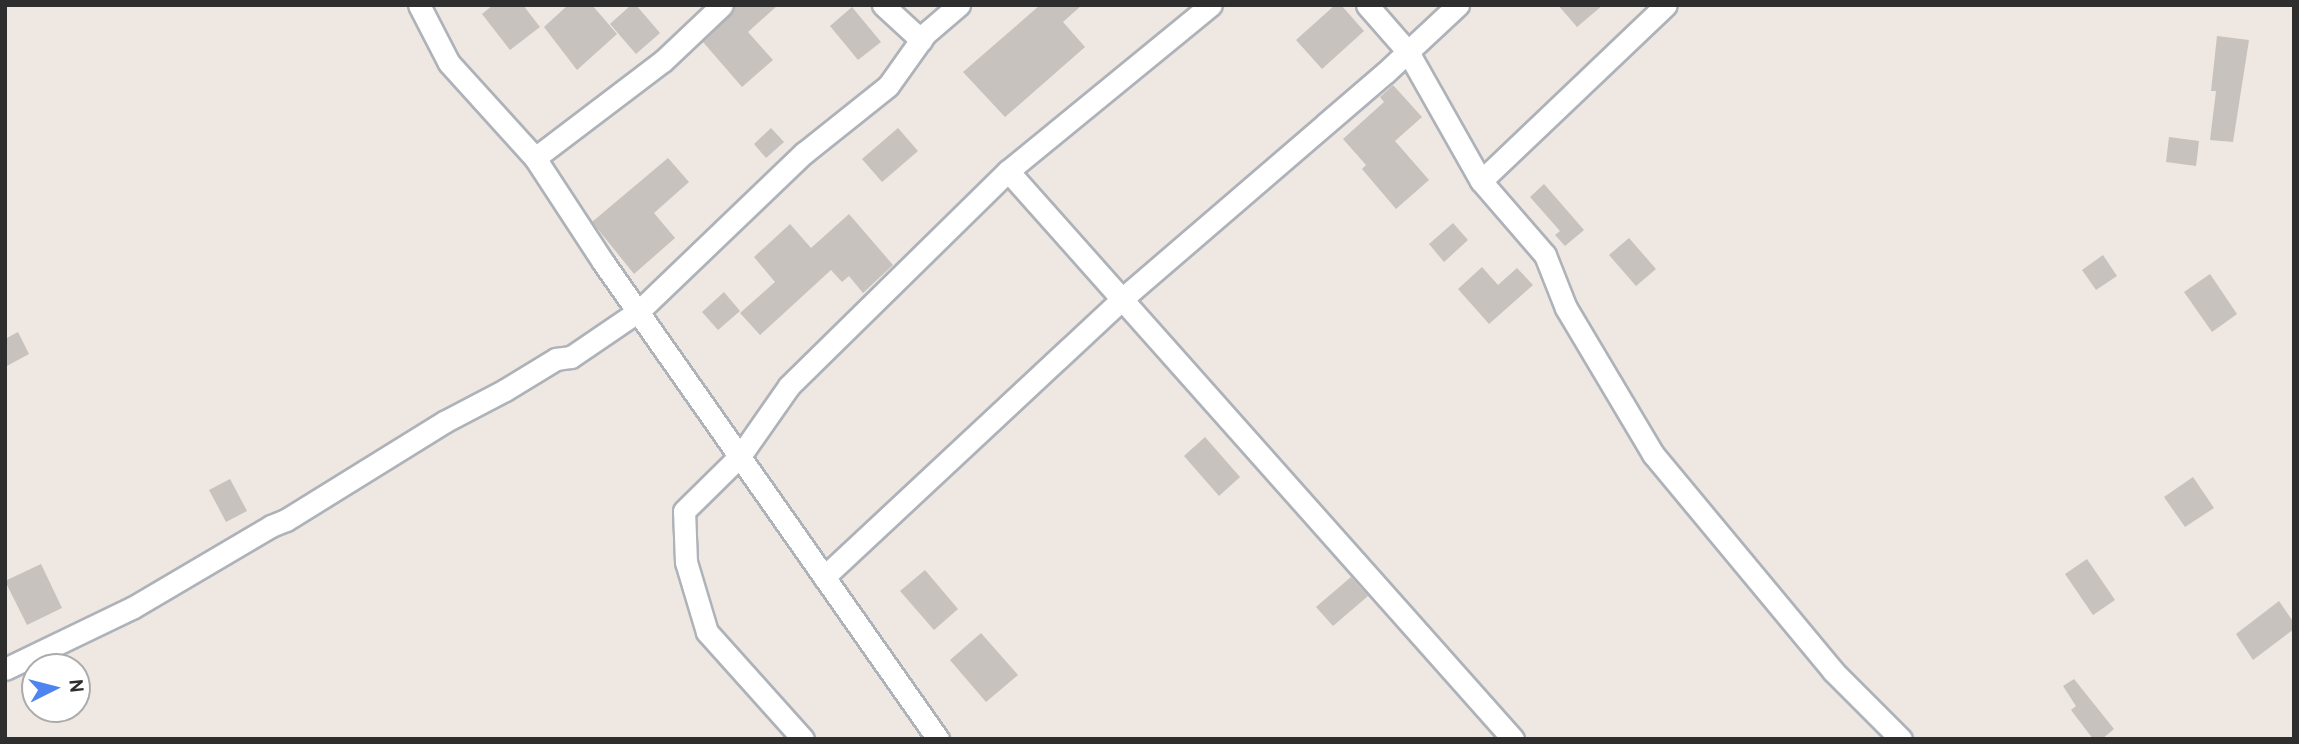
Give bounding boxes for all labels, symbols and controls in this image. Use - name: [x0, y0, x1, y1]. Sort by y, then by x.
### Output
- north arrow: [21, 653, 91, 723]
- text: N: [62, 678, 88, 694]

